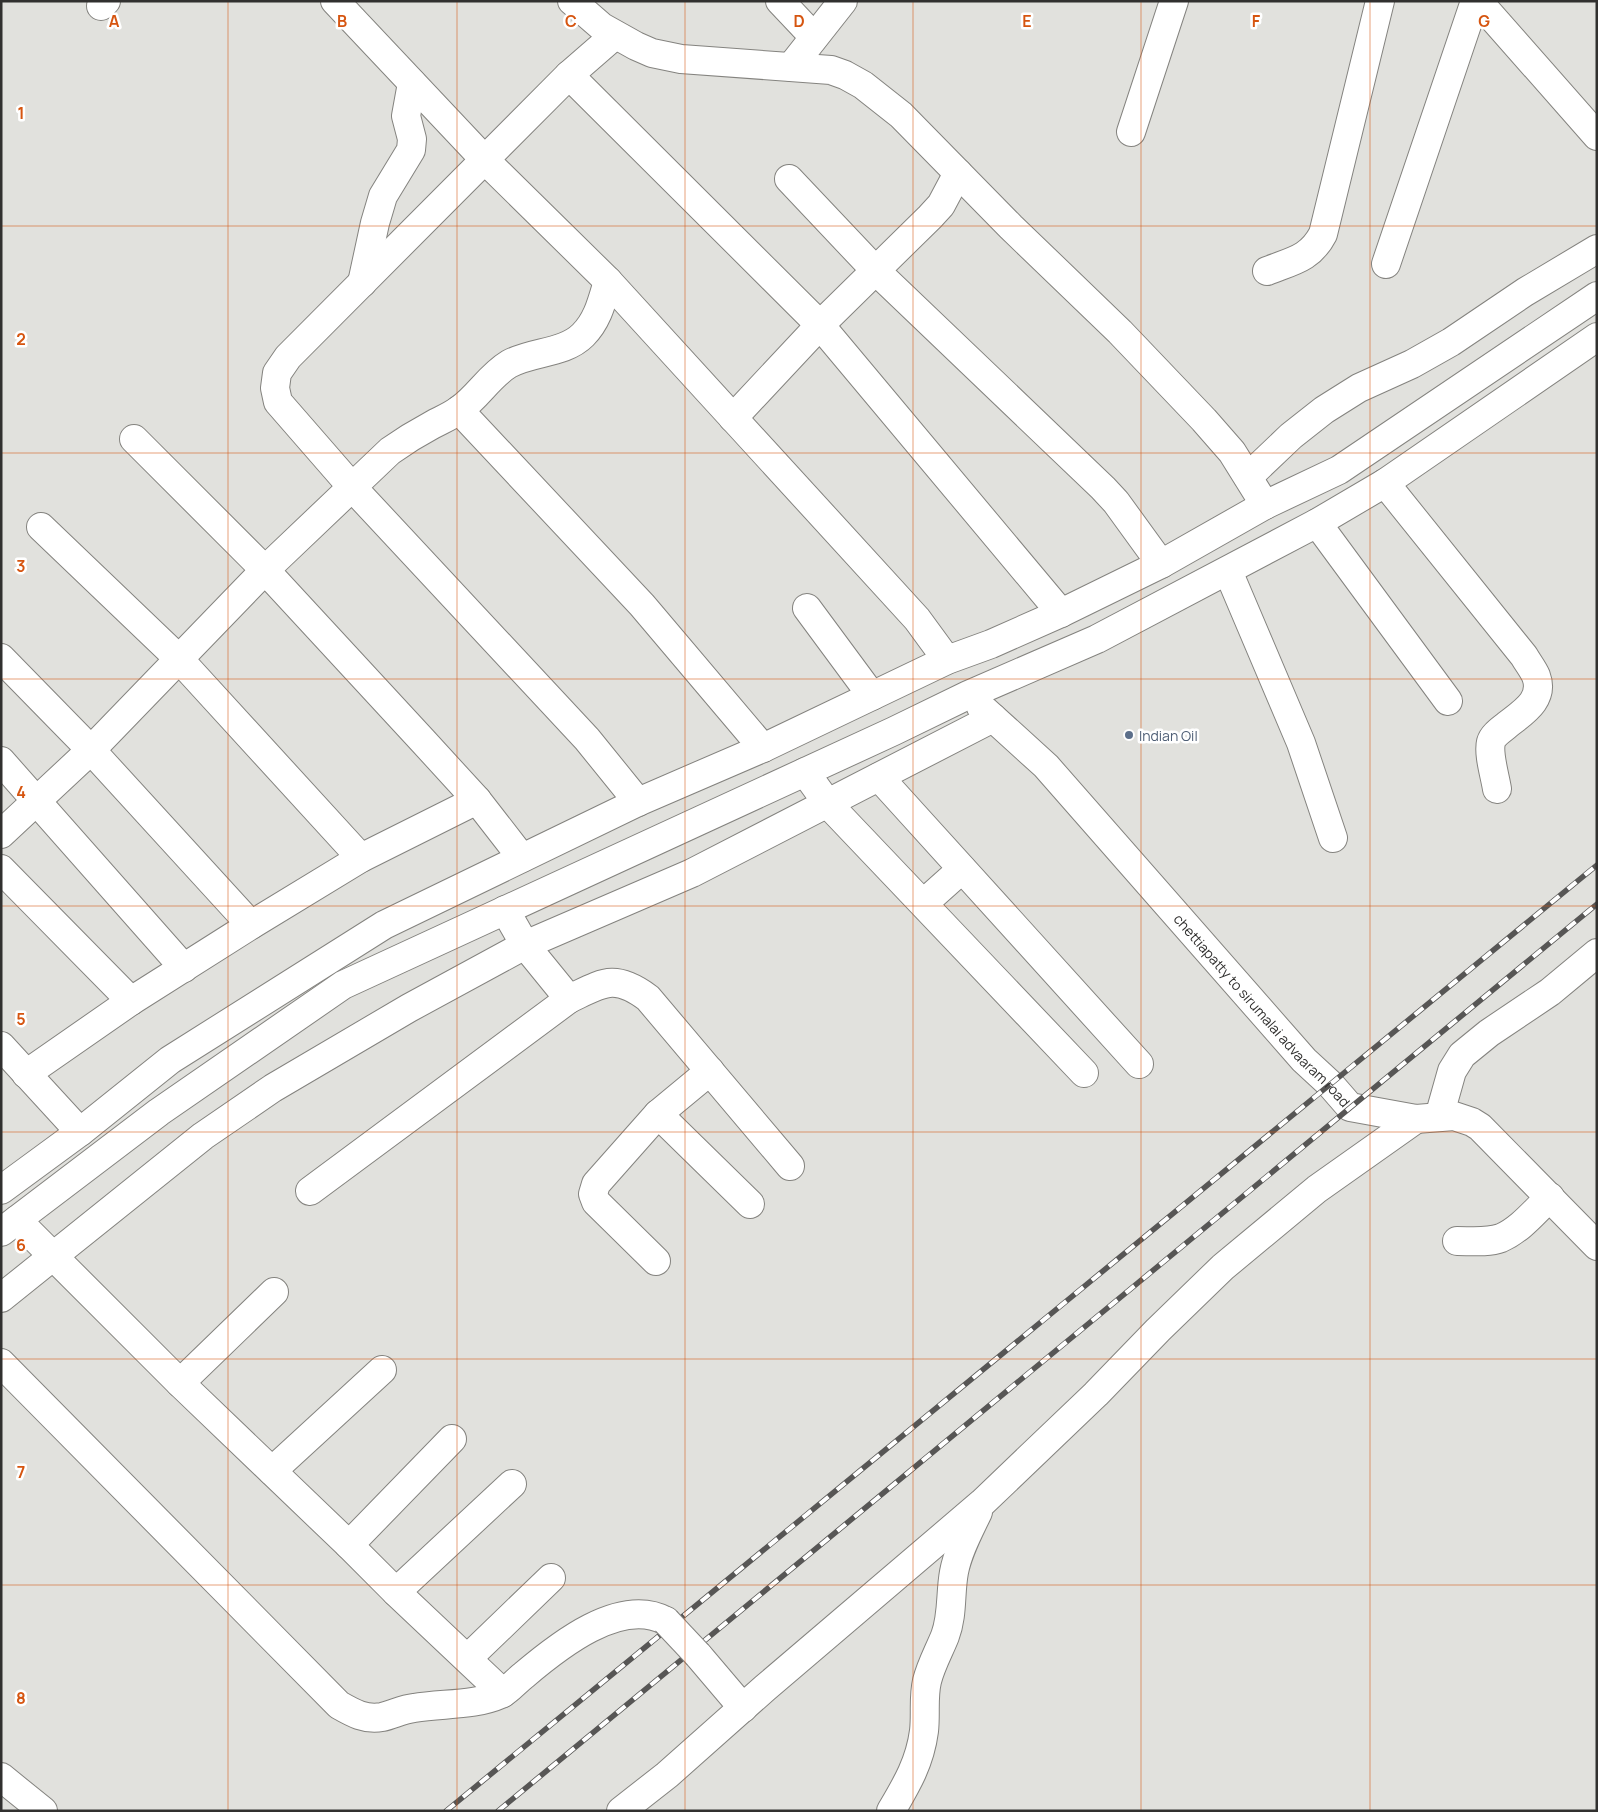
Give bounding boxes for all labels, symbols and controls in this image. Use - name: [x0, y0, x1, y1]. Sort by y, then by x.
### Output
- text: A: [109, 10, 120, 32]
- text: B: [337, 10, 347, 32]
- text: C: [565, 10, 577, 32]
- text: D: [793, 10, 805, 32]
- text: E: [1022, 10, 1032, 32]
- text: F: [1252, 10, 1261, 32]
- text: G: [1478, 10, 1490, 32]
- text: 1: [17, 102, 25, 124]
- text: 2: [16, 328, 26, 350]
- text: 3: [16, 555, 26, 577]
- place label: Indian Oil: [1139, 726, 1198, 745]
- marker: Indian Oil: [1123, 729, 1135, 741]
- text: 4: [16, 781, 26, 803]
- street label: chettiapatty to sirumalai advaaram road: [1170, 909, 1355, 1111]
- text: 5: [16, 1008, 26, 1030]
- text: 6: [16, 1234, 26, 1256]
- text: 7: [17, 1461, 25, 1483]
- text: 8: [16, 1687, 26, 1709]

